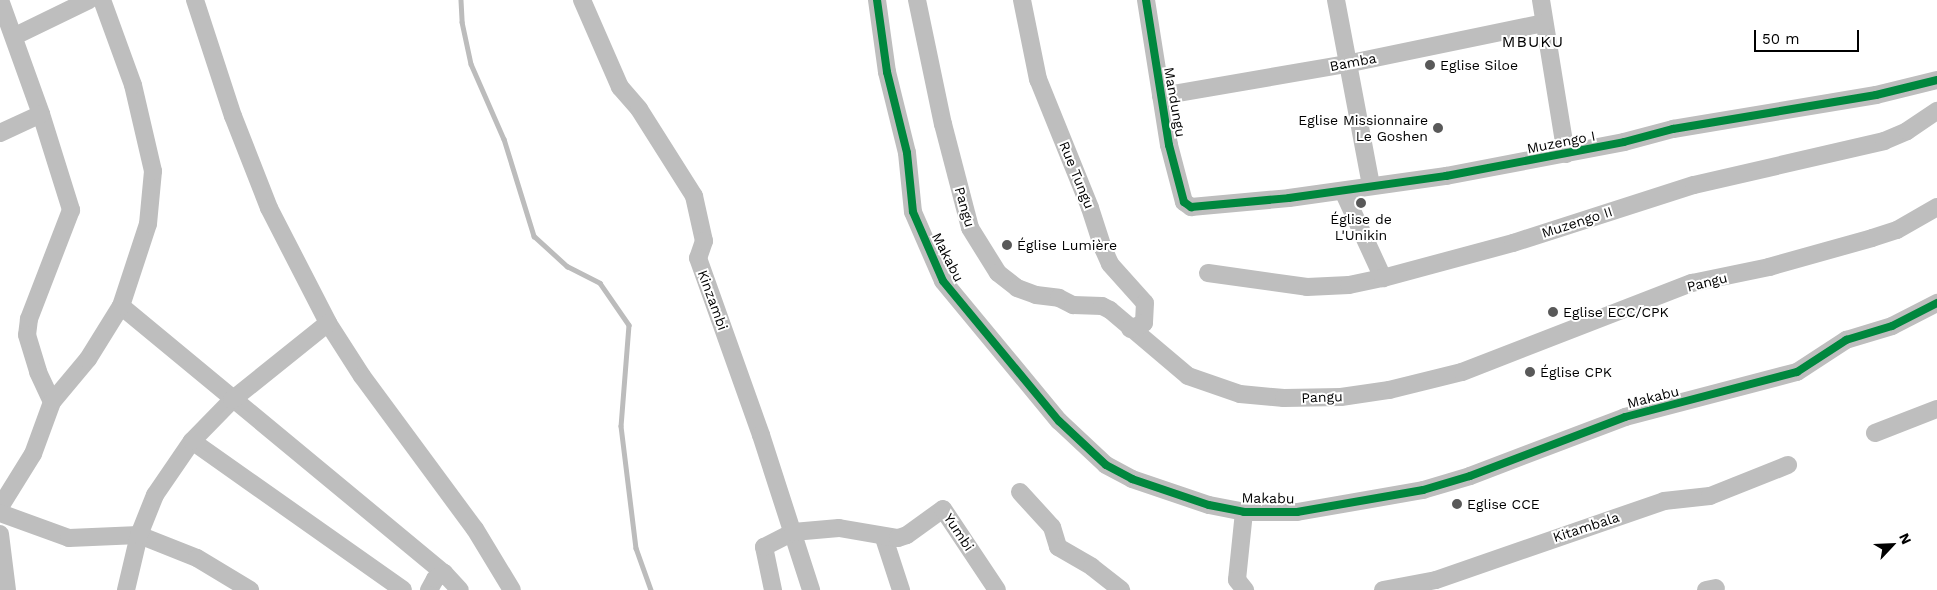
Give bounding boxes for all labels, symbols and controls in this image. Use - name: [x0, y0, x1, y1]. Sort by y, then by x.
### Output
- scale bar: [1757, 20, 1862, 52]
- text: 50 m: [1762, 30, 1799, 48]
- district label: MBUKU: [1501, 32, 1565, 52]
- street label: Bamba: [1328, 49, 1378, 75]
- place label: Eglise Siloe: [1440, 57, 1518, 73]
- marker: Eglise Siloe: [1424, 59, 1436, 71]
- street label: Mandungu: [1161, 66, 1189, 138]
- place label: Eglise Missionnaire Le Goshen: [1298, 112, 1428, 144]
- marker: Eglise Missionnaire Le Goshen: [1432, 122, 1444, 134]
- street label: Muzengo I: [1525, 127, 1597, 157]
- street label: Rue Tungu: [1056, 139, 1098, 211]
- street label: Pangu: [951, 185, 979, 229]
- marker: Église de L'Unikin: [1355, 197, 1367, 209]
- street label: Muzengo II: [1539, 203, 1615, 241]
- place label: Église de L'Unikin: [1330, 211, 1392, 243]
- street label: Makabu: [928, 230, 968, 284]
- place label: Église Lumière: [1017, 237, 1117, 253]
- marker: Église Lumière: [1001, 239, 1013, 251]
- street label: Kinzambi: [694, 268, 732, 332]
- street label: Pangu: [1685, 269, 1729, 295]
- place label: Eglise ECC/CPK: [1563, 304, 1669, 320]
- marker: Eglise ECC/CPK: [1547, 306, 1559, 318]
- place label: Église CPK: [1540, 364, 1612, 380]
- marker: Église CPK: [1524, 366, 1536, 378]
- street label: Makabu: [1625, 382, 1681, 412]
- street label: Pangu: [1301, 388, 1343, 406]
- street label: Makabu: [1241, 489, 1295, 507]
- place label: Eglise CCE: [1467, 496, 1540, 512]
- marker: Eglise CCE: [1451, 498, 1463, 510]
- street label: Kitambala: [1551, 508, 1621, 546]
- street label: Yumbi: [940, 510, 978, 554]
- north arrow: [1867, 520, 1917, 570]
- text: N: [1896, 531, 1915, 547]

